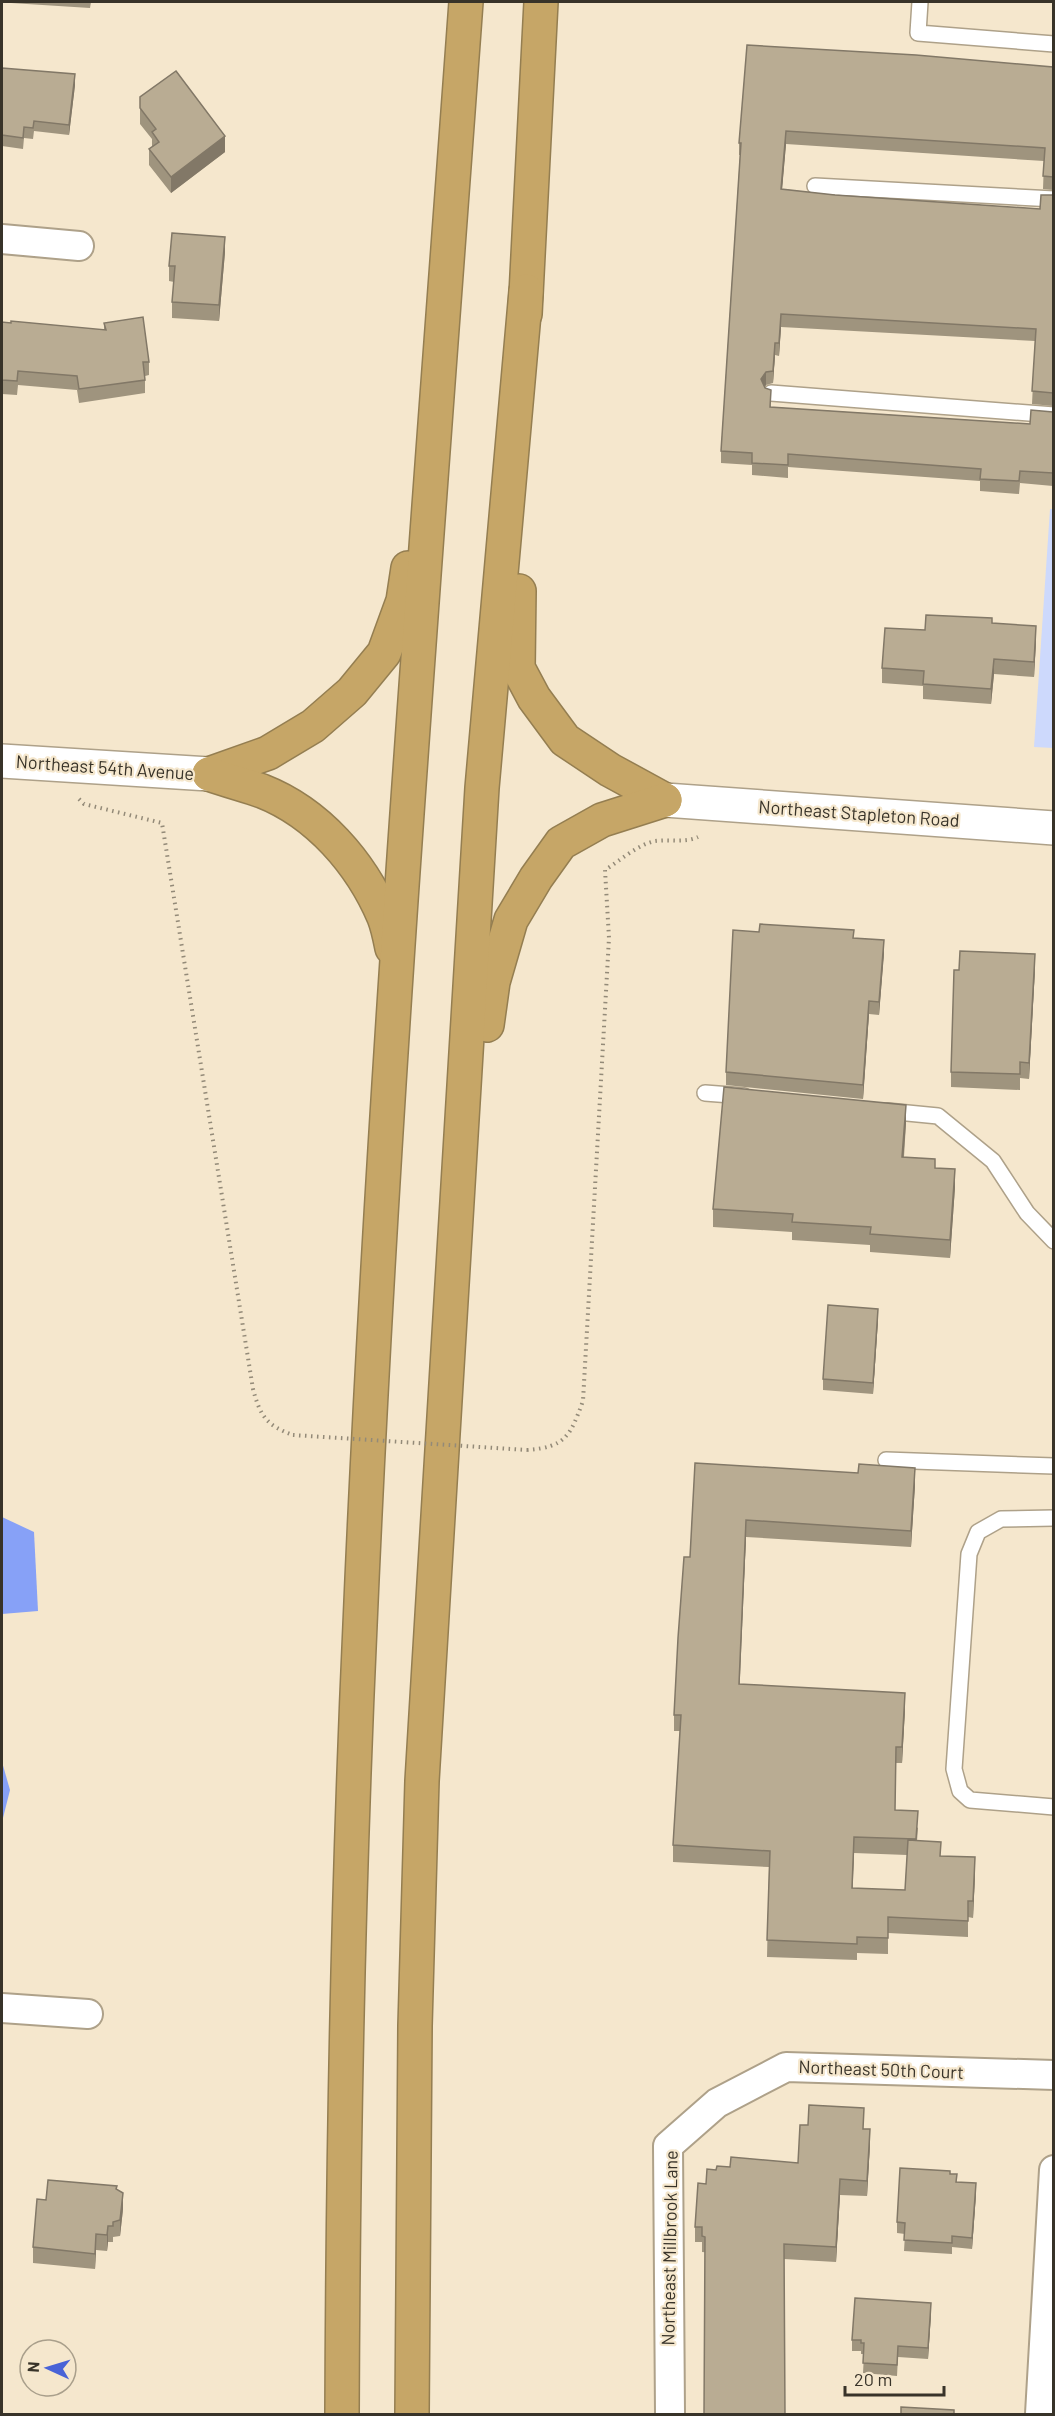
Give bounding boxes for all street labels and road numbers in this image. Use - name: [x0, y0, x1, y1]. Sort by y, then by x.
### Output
- street label: Northeast 54th Avenue: [15, 750, 195, 784]
- street label: Northeast Stapleton Road: [758, 795, 960, 831]
- street label: Northeast 50th Court: [798, 2055, 964, 2083]
- street label: Northeast Millbrook Lane: [656, 2150, 682, 2346]

